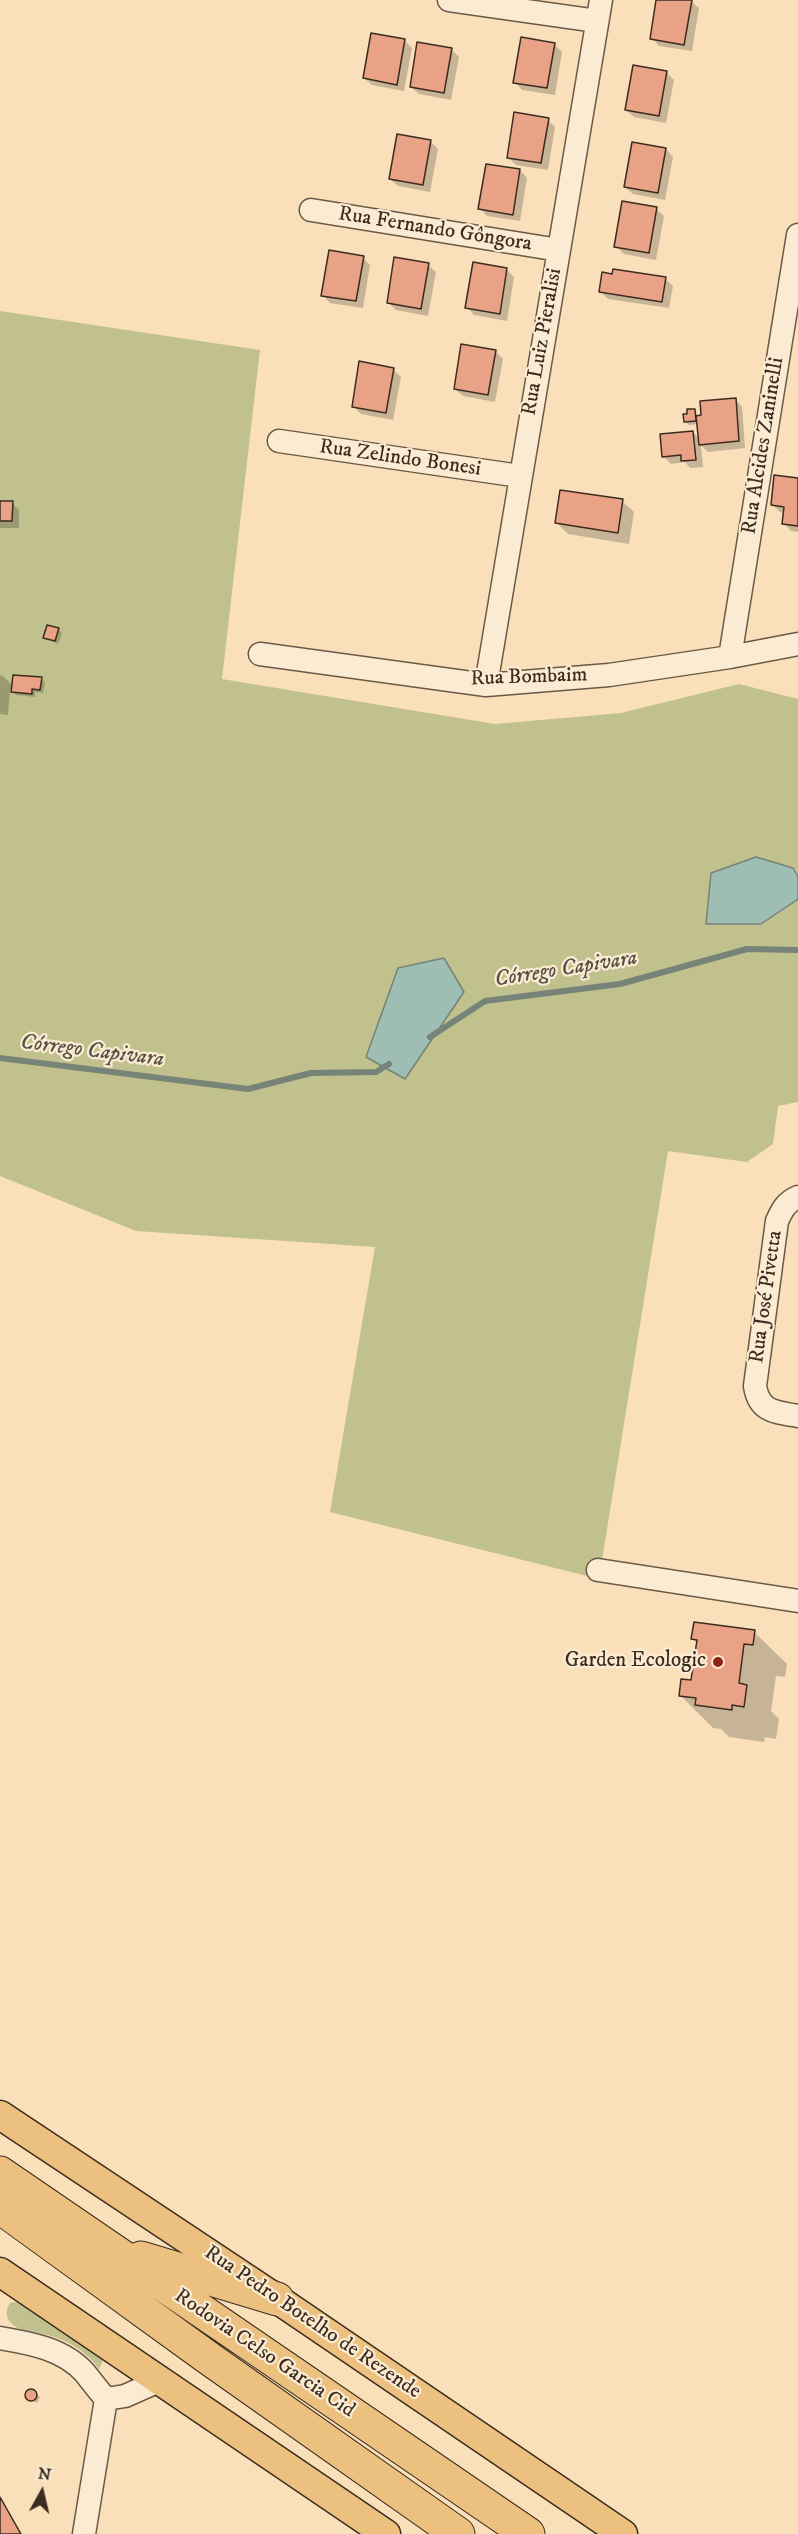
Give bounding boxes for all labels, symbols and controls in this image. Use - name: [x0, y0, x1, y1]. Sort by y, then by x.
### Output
- street label: Rua Fernando Gôngora: [337, 202, 533, 258]
- street label: Rua Luiz Pieralisi: [518, 266, 568, 418]
- street label: Rua Alcides Zaninelli: [738, 356, 790, 536]
- street label: Rua Zelindo Bonesi: [318, 435, 482, 483]
- street label: Rua Bombaim: [470, 663, 588, 693]
- water label: Córrego Capivara: [493, 946, 639, 994]
- water label: Córrego Capivara: [19, 1030, 165, 1074]
- street label: Rua José Pivetta: [745, 1229, 789, 1365]
- place label: Garden Ecologic: [565, 1649, 706, 1675]
- marker: Garden Ecologic: [711, 1655, 725, 1669]
- street label: Rua Pedro Botelho de Rezende: [199, 2241, 425, 2405]
- street label: Rodovia Celso Garcia Cid: [169, 2284, 359, 2424]
- north arrow: [12, 2462, 72, 2522]
- text: N: [37, 2463, 52, 2485]

